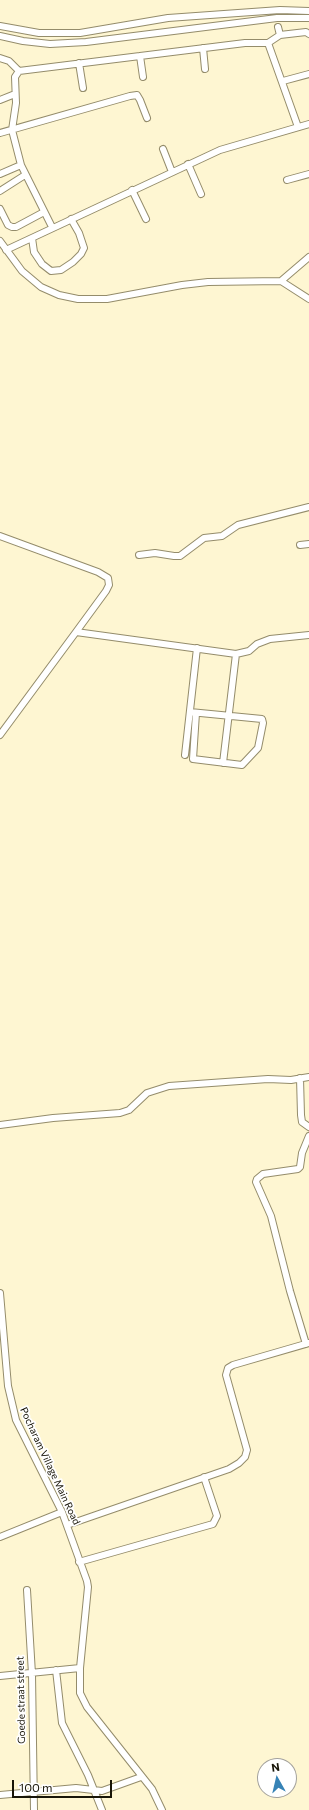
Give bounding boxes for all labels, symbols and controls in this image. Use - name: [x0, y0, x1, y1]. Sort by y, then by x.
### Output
- street label: Pocharam Village Main Road: [17, 1405, 83, 1527]
- street label: Goede straat street: [14, 1656, 28, 1744]
- north arrow: [257, 1758, 297, 1798]
- text: N: [270, 1760, 280, 1774]
- scale bar: [14, 1772, 114, 1798]
- text: 100 m: [19, 1780, 53, 1794]

